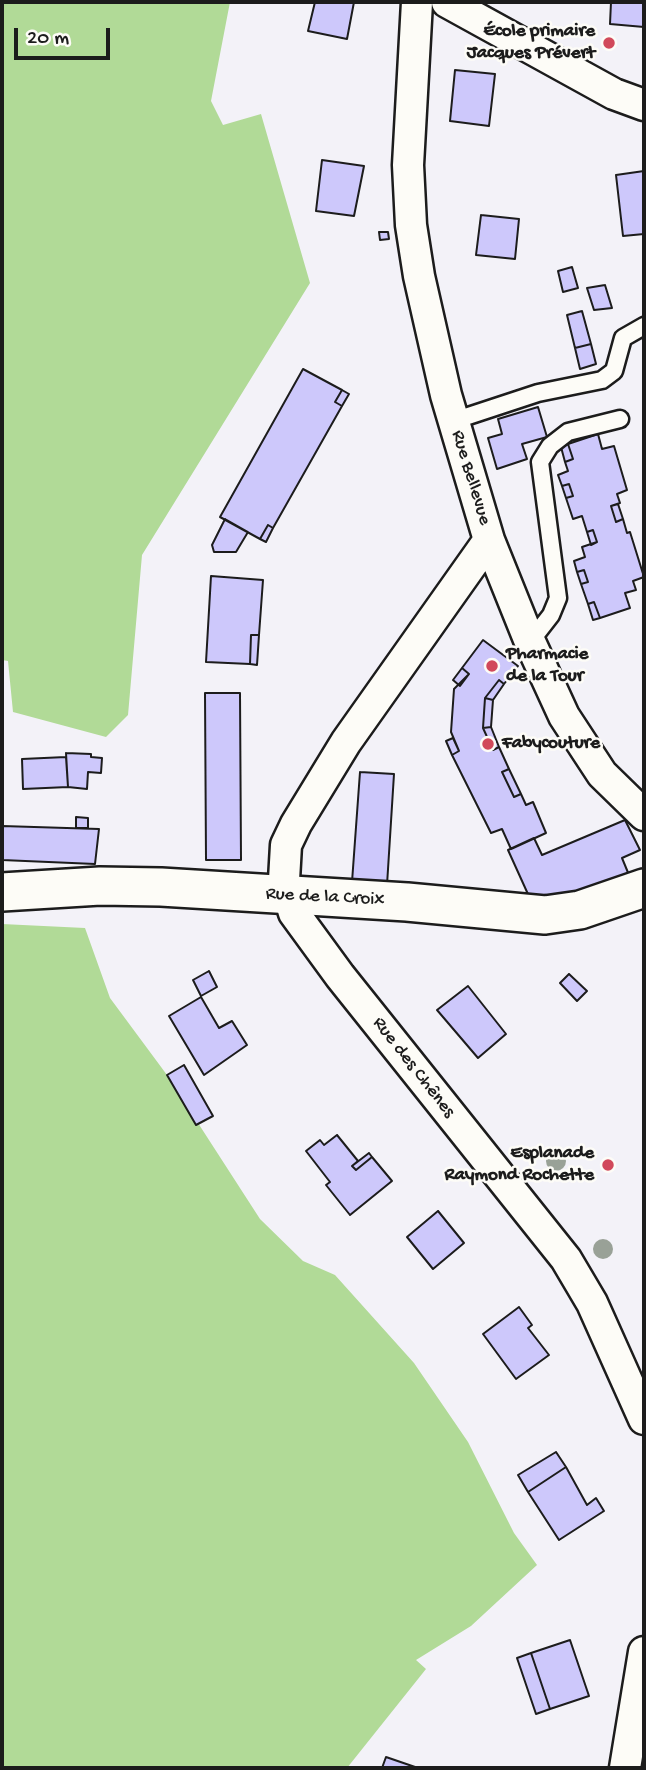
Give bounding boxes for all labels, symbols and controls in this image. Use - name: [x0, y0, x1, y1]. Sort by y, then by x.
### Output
- scale bar: [18, 14, 114, 58]
- place label: École primaire Jacques Prévert: [467, 21, 595, 65]
- text: 20 m: [27, 27, 69, 52]
- marker: École primaire Jacques Prévert: [601, 35, 617, 51]
- street label: Rue Bellevue: [445, 428, 495, 528]
- place label: Pharmacie de la Tour: [506, 644, 588, 688]
- marker: Pharmacie de la Tour: [484, 658, 500, 674]
- place label: Fabycouture: [502, 733, 600, 755]
- marker: Fabycouture: [480, 736, 496, 752]
- street label: Rue de la Croix: [265, 884, 385, 912]
- street label: Rue des Chênes: [367, 1013, 459, 1123]
- place label: Esplanade Raymond Rochette: [445, 1143, 594, 1187]
- marker: Esplanade Raymond Rochette: [600, 1157, 616, 1173]

